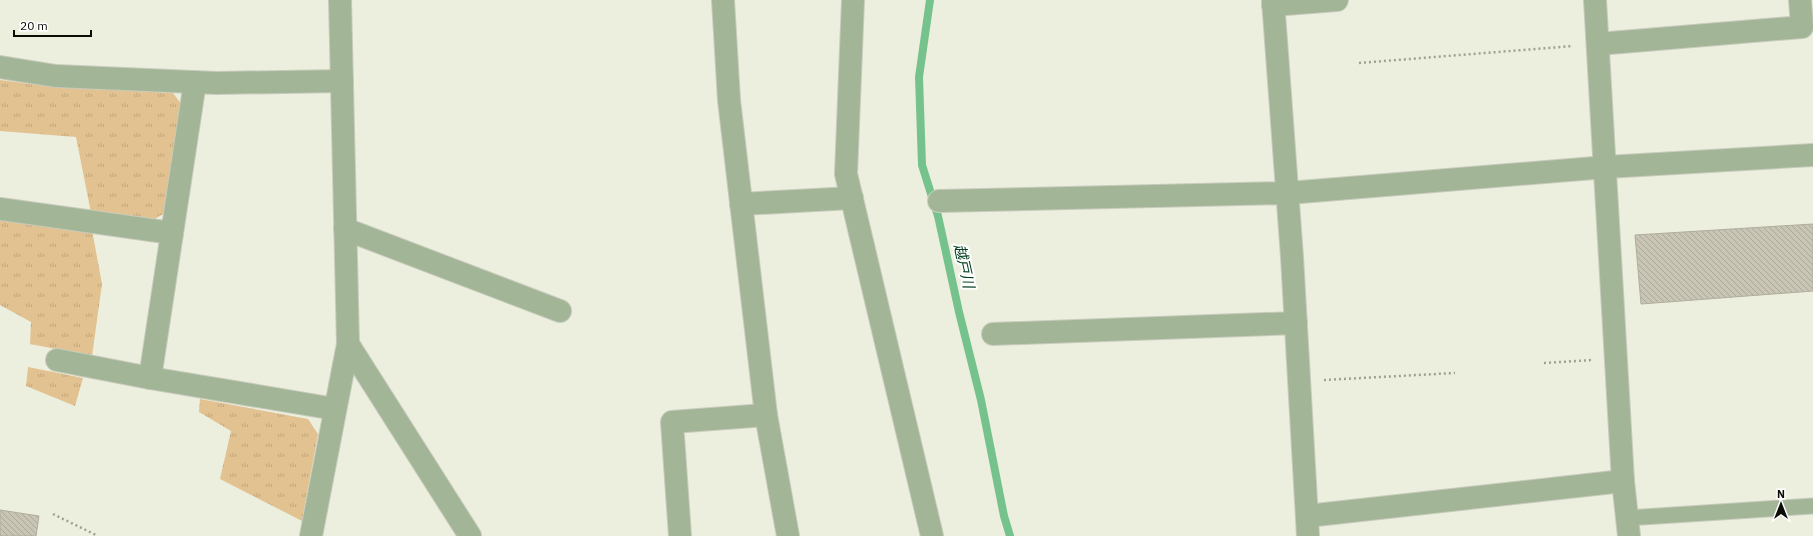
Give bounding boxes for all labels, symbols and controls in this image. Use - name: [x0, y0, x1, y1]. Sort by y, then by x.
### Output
- scale bar: [14, 12, 91, 38]
- text: 20 m: [20, 18, 48, 33]
- water label: 越戸川: [950, 242, 979, 292]
- north arrow: [1761, 484, 1801, 524]
- text: N: [1777, 487, 1785, 501]

